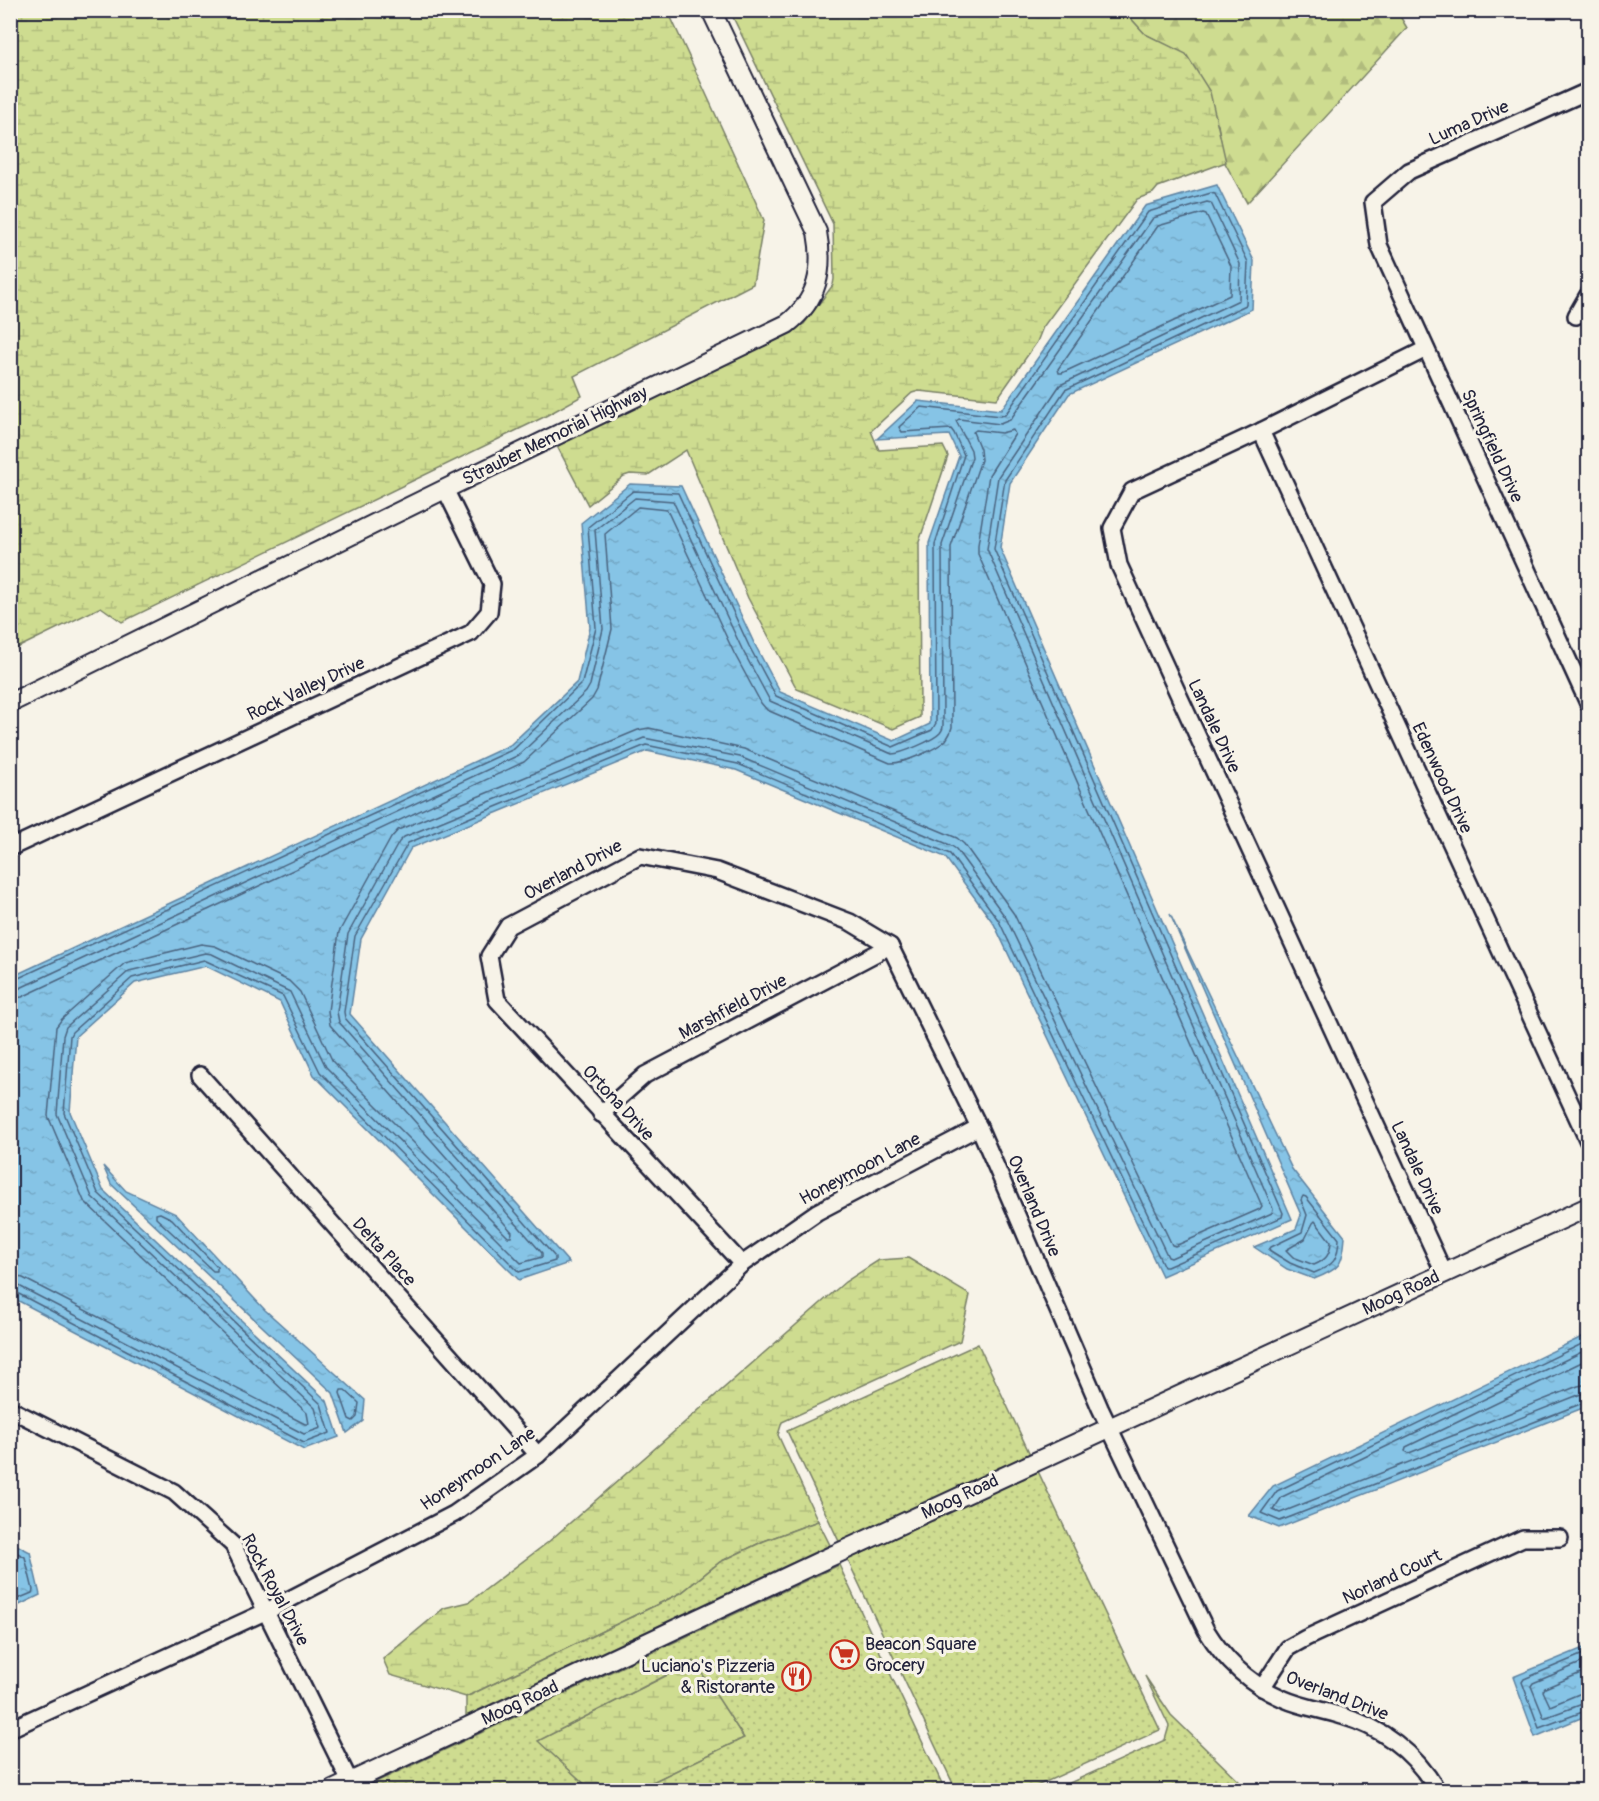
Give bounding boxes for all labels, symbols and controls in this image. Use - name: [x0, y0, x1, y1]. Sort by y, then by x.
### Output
- street label: Luma Drive: [1425, 95, 1513, 151]
- street label: Strauber Memorial Highway: [459, 381, 652, 491]
- street label: Springfield Drive: [1456, 386, 1528, 506]
- street label: Rock Valley Drive: [243, 652, 369, 726]
- street label: Landale Drive: [1182, 675, 1246, 777]
- street label: Edenwood Drive: [1406, 719, 1478, 837]
- street label: Overland Drive: [520, 834, 626, 906]
- street label: Marshfield Drive: [675, 969, 791, 1045]
- street label: Ortona Drive: [577, 1060, 659, 1146]
- street label: Landale Drive: [1385, 1117, 1449, 1219]
- street label: Honeymoon Lane: [795, 1127, 925, 1211]
- street label: Overland Drive: [1002, 1152, 1066, 1260]
- street label: Delta Place: [347, 1213, 421, 1291]
- street label: Moog Road: [1359, 1265, 1443, 1321]
- street label: Honeymoon Lane: [416, 1422, 540, 1516]
- street label: Moog Road: [918, 1469, 1002, 1525]
- street label: Rock Royal Drive: [236, 1530, 314, 1650]
- street label: Norland Court: [1339, 1544, 1446, 1610]
- place label: Beacon Square Grocery: [865, 1633, 977, 1677]
- supermarket icon: Beacon Square Grocery: [828, 1638, 860, 1670]
- place label: Luciano's Pizzeria & Ristorante: [641, 1655, 775, 1699]
- restaurant icon: Luciano's Pizzeria & Ristorante: [780, 1660, 812, 1692]
- street label: Overland Drive: [1282, 1666, 1392, 1726]
- street label: Moog Road: [478, 1675, 562, 1731]

